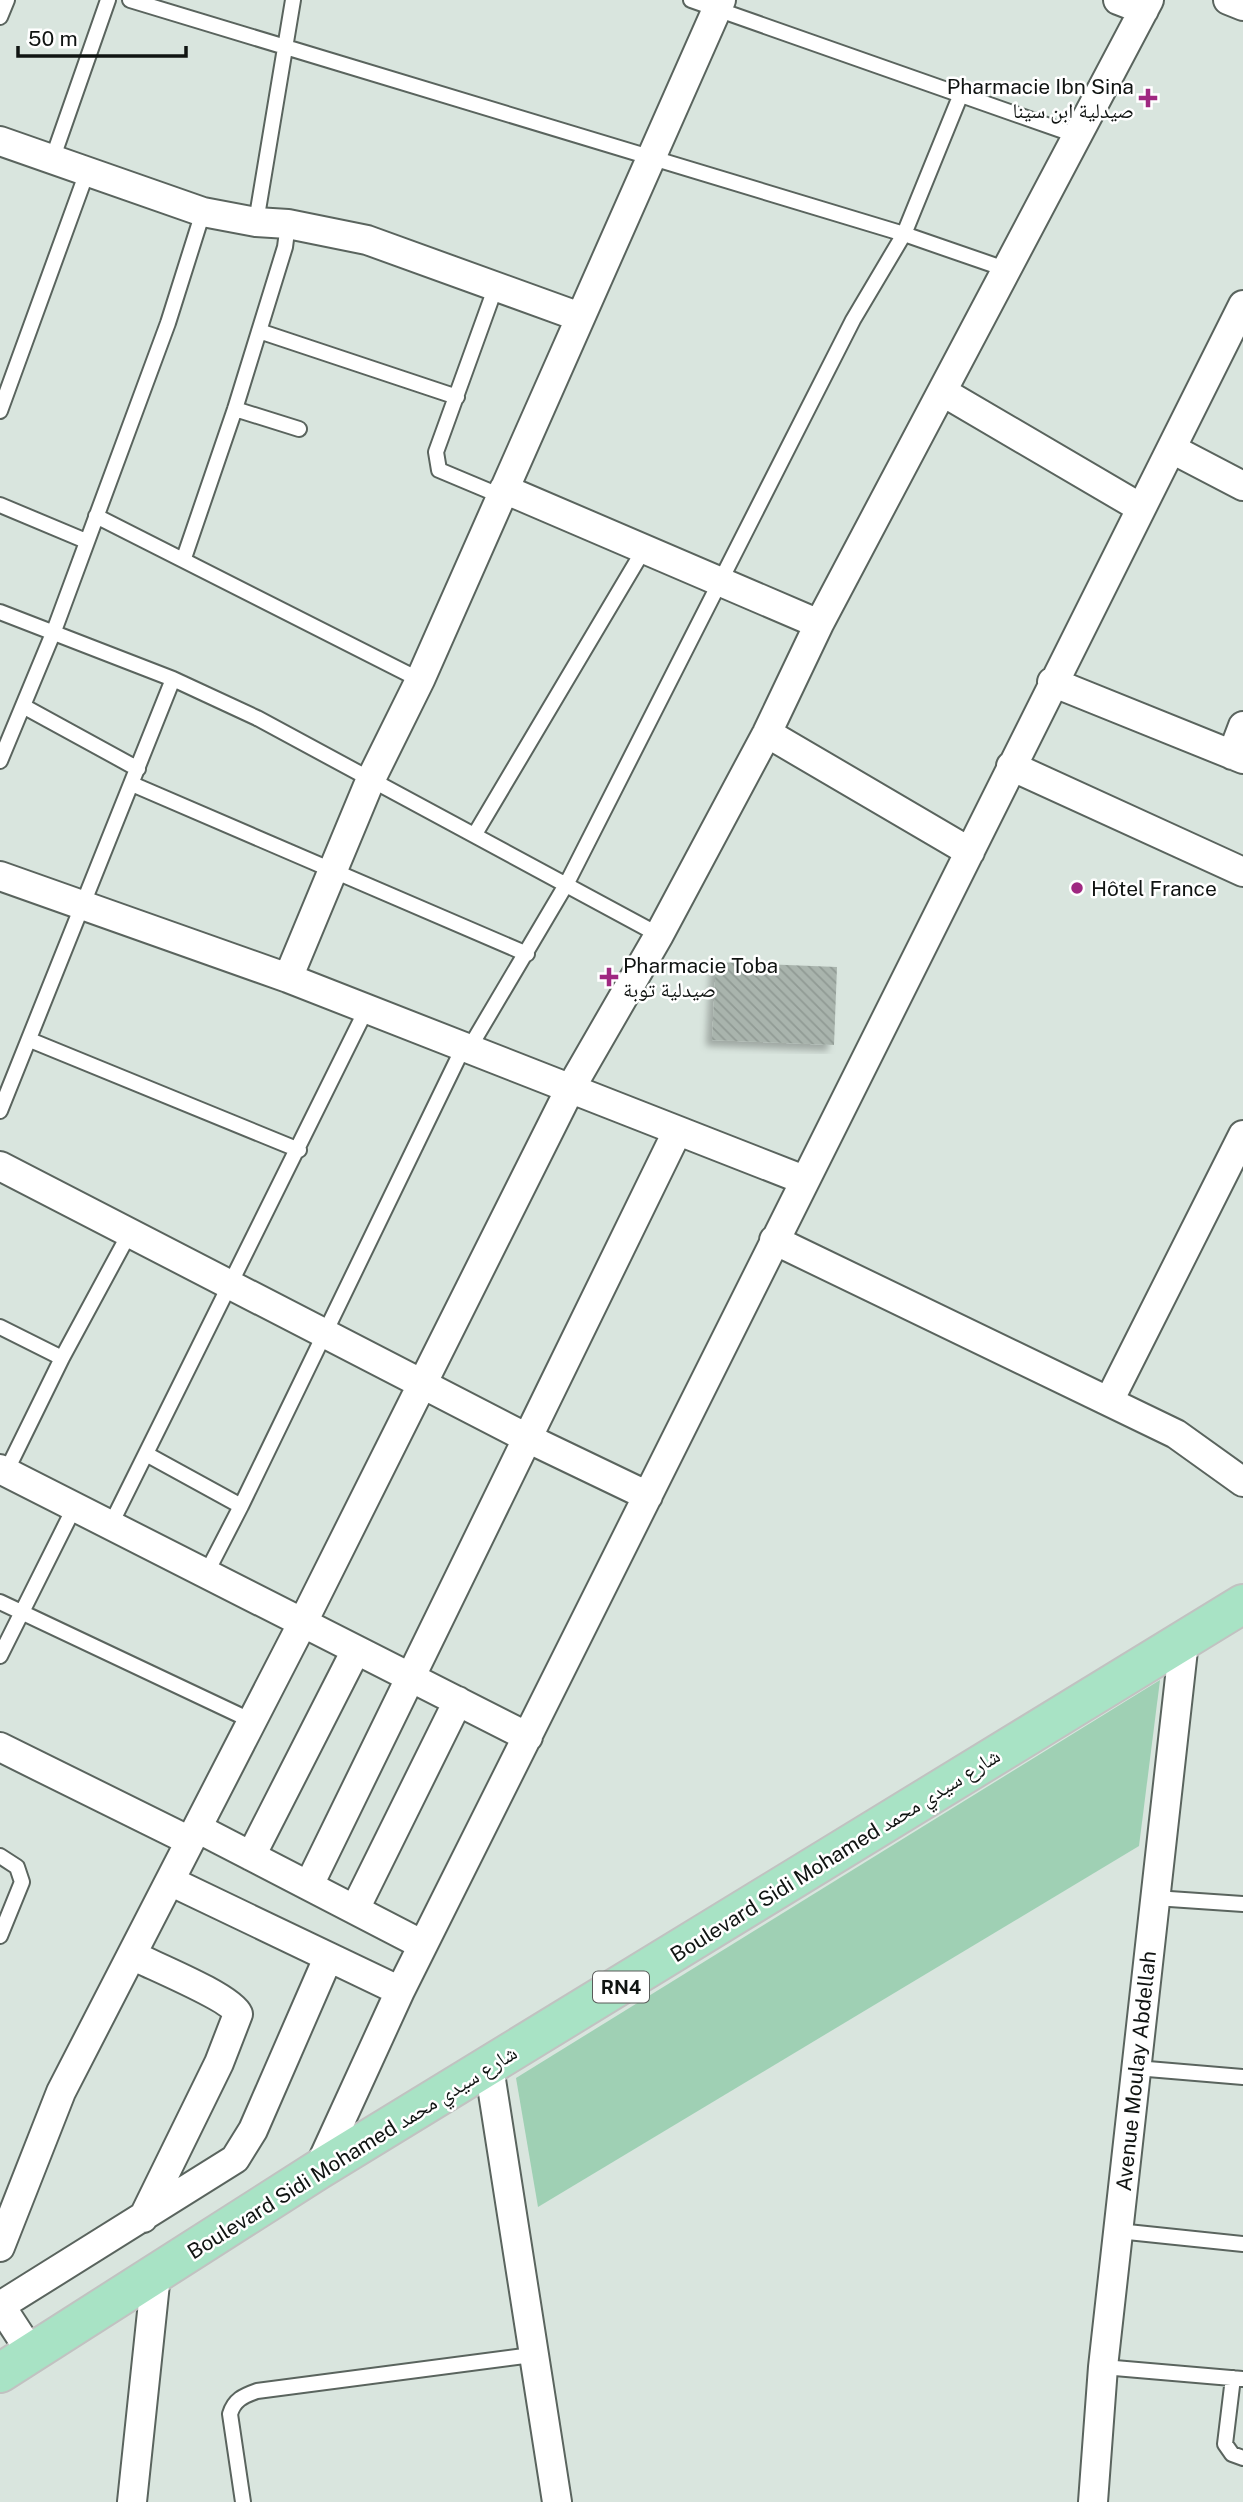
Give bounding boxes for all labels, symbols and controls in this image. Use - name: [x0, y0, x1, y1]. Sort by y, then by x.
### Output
- scale bar: [18, 14, 186, 58]
- text: 50 m: [28, 26, 78, 51]
- place label: Pharmacie Ibn Sina صيدلية ابن سينا: [947, 74, 1134, 124]
- marker: Pharmacie Ibn Sina صيدلية ابن سينا: [1140, 90, 1156, 106]
- place label: Hôtel France: [1091, 876, 1217, 901]
- marker: Hôtel France: [1069, 880, 1085, 896]
- place label: Pharmacie Toba صيدلية توبة: [623, 953, 778, 1002]
- marker: Pharmacie Toba صيدلية توبة: [601, 969, 617, 985]
- street label: Boulevard Sidi Mohamed شارع سيدي محمد: [666, 1743, 1007, 1971]
- street label: Avenue Moulay Abdellah: [1111, 1950, 1161, 2192]
- road number: RN4: [593, 1971, 649, 2002]
- street label: Boulevard Sidi Mohamed شارع سيدي محمد: [183, 2040, 524, 2268]

